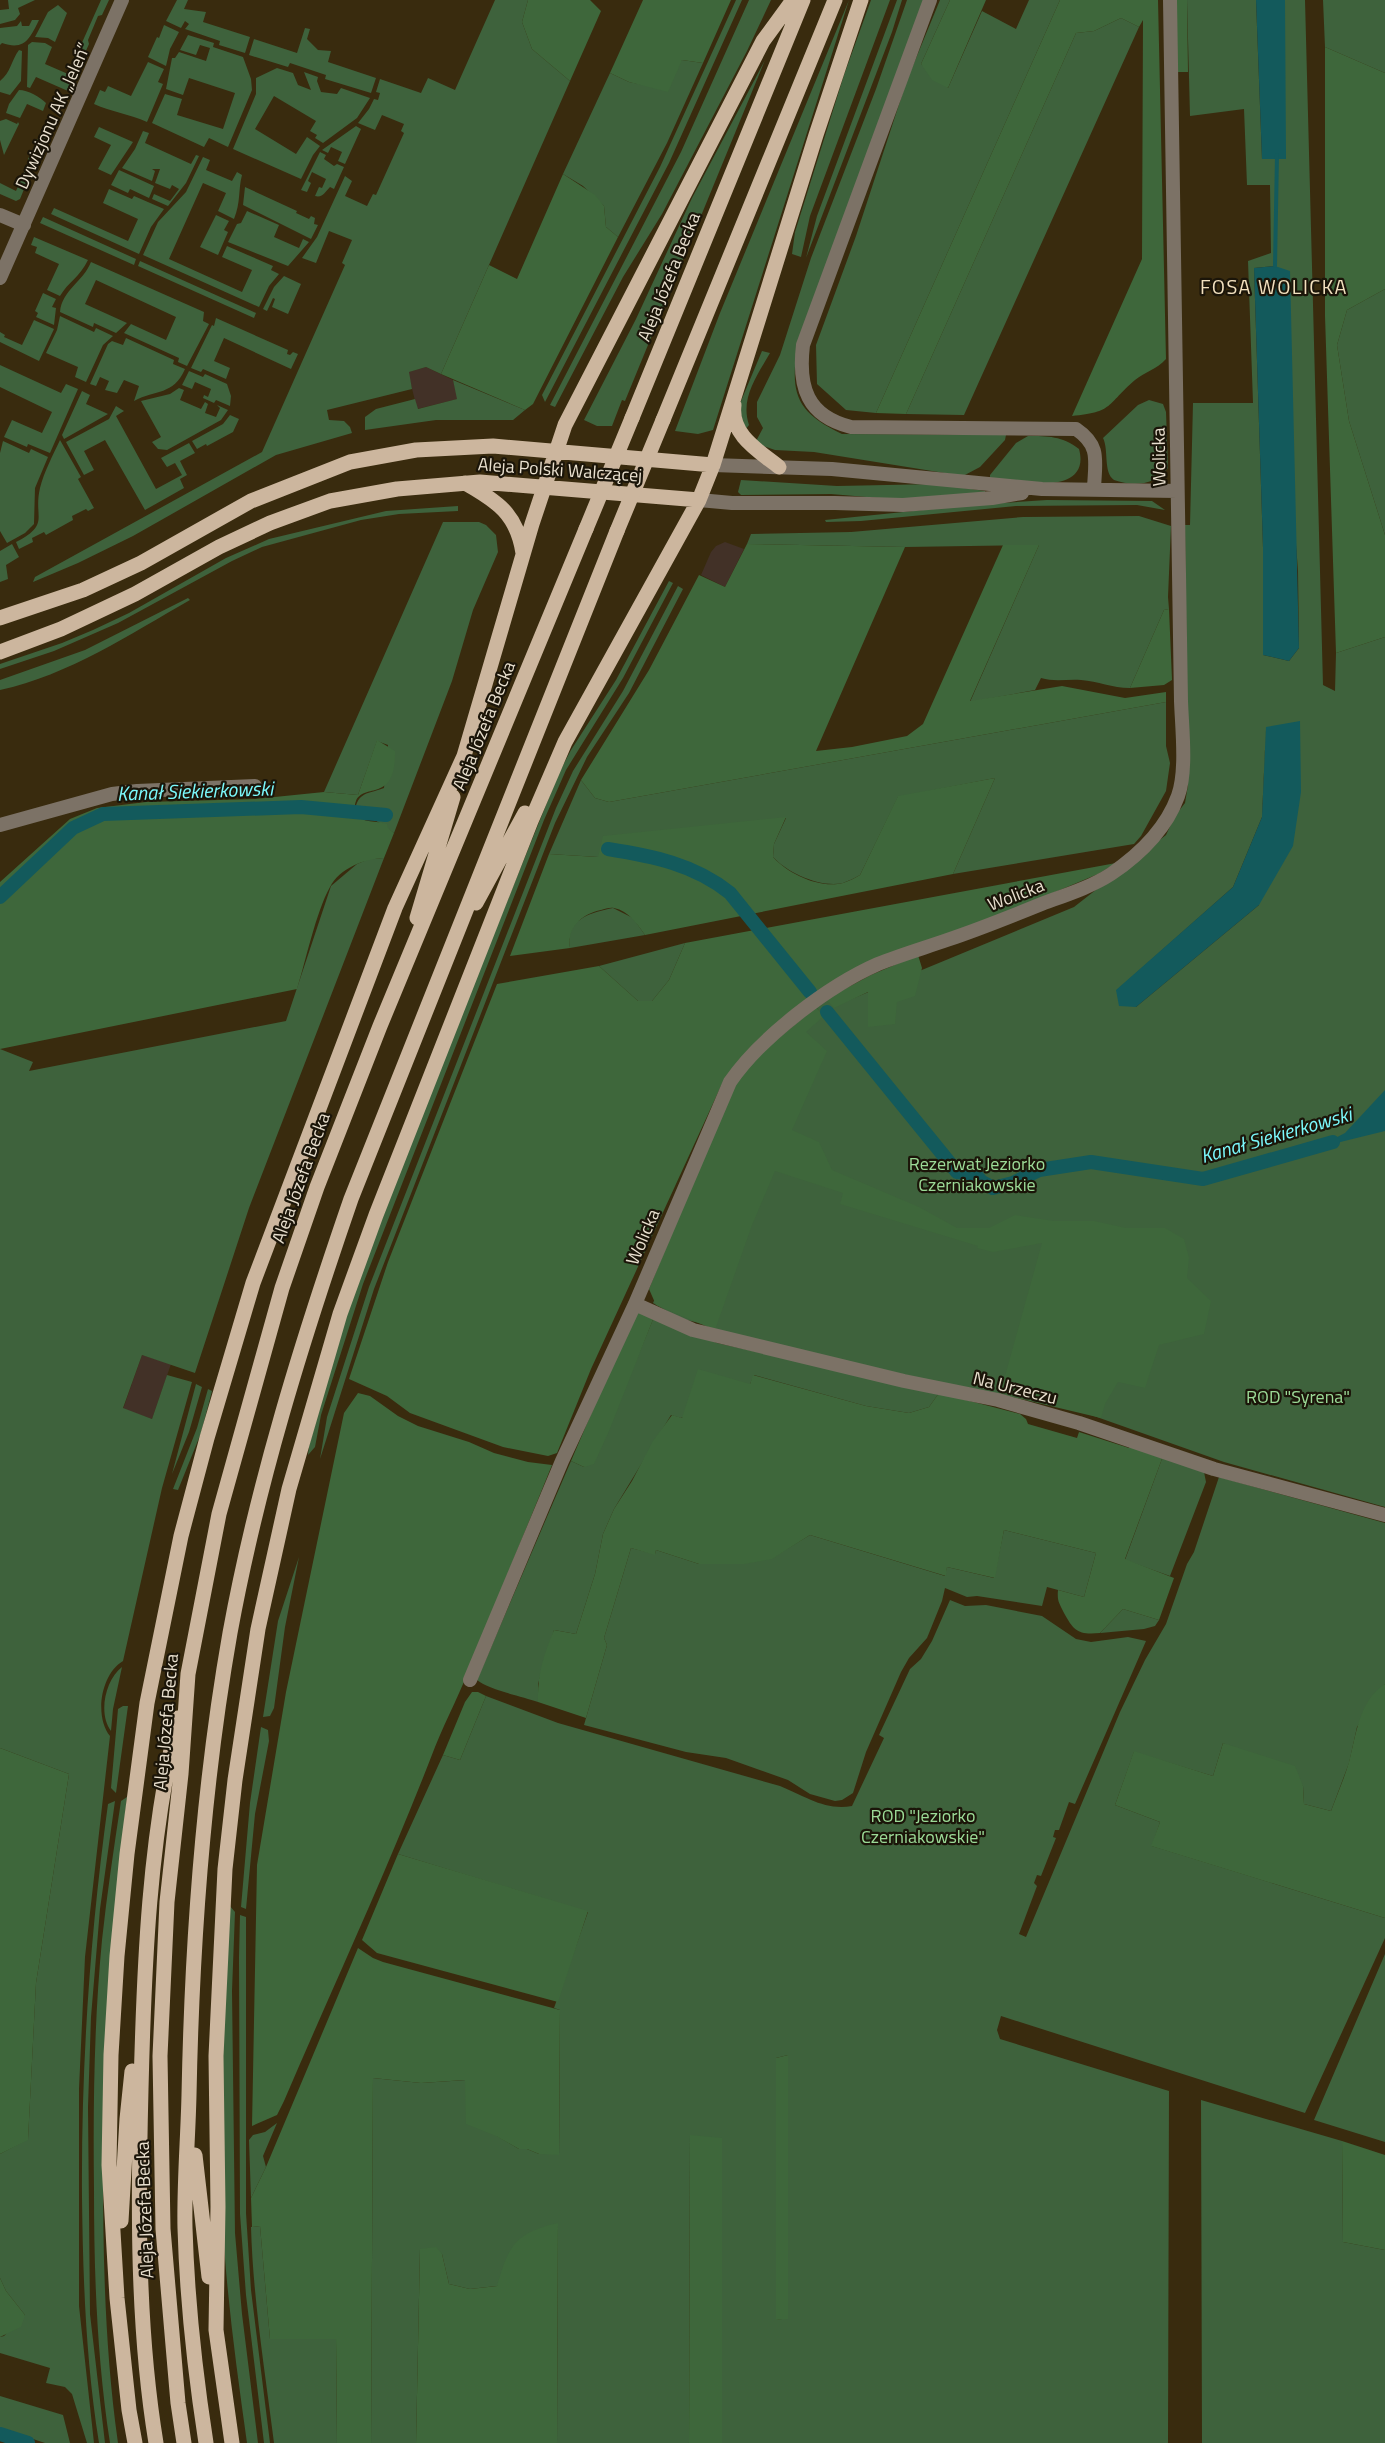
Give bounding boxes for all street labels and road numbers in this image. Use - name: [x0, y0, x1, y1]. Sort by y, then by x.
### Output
- street label: Dywizjonu AK „Jeleń”: [8, 38, 97, 193]
- street label: Aleja Józefa Becka: [630, 208, 707, 345]
- street label: Wolicka: [1144, 427, 1173, 487]
- street label: Aleja Polski Walczącej: [477, 450, 643, 489]
- street label: Aleja Józefa Becka: [445, 657, 522, 794]
- street label: Wolicka: [984, 871, 1048, 918]
- street label: Aleja Józefa Becka: [264, 1109, 337, 1247]
- street label: Wolicka: [619, 1205, 666, 1269]
- street label: Na Urzeczu: [970, 1364, 1060, 1411]
- street label: Aleja Józefa Becka: [146, 1652, 185, 1791]
- street label: Aleja Józefa Becka: [129, 2141, 160, 2279]

